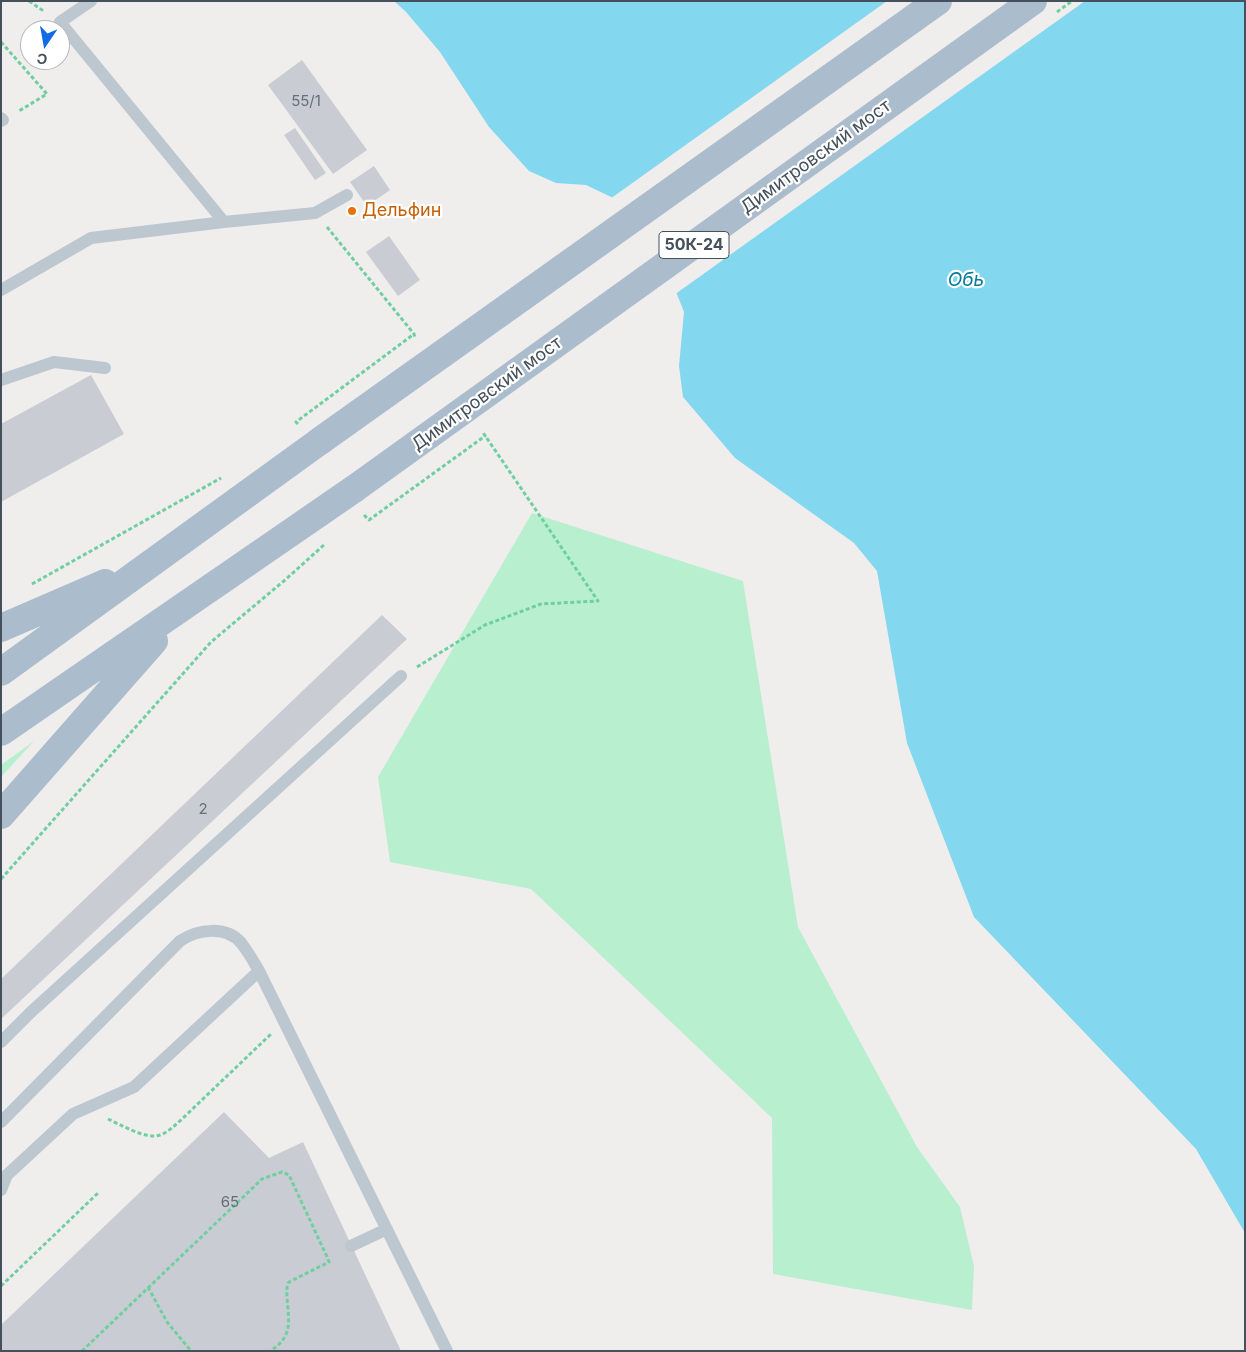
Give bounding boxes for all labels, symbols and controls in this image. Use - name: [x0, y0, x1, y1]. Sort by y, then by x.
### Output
- north arrow: [20, 20, 70, 70]
- text: С: [35, 50, 49, 69]
- house number: 55/1: [291, 92, 321, 110]
- street label: Димитровский мост: [737, 95, 895, 219]
- place label: Дельфин: [362, 200, 441, 222]
- marker: Дельфин: [346, 205, 358, 217]
- road number: 50К-24: [659, 232, 729, 258]
- water label: Обь: [948, 269, 984, 291]
- street label: Димитровский мост: [408, 332, 566, 456]
- house number: 2: [198, 800, 208, 818]
- house number: 65: [221, 1193, 239, 1211]

